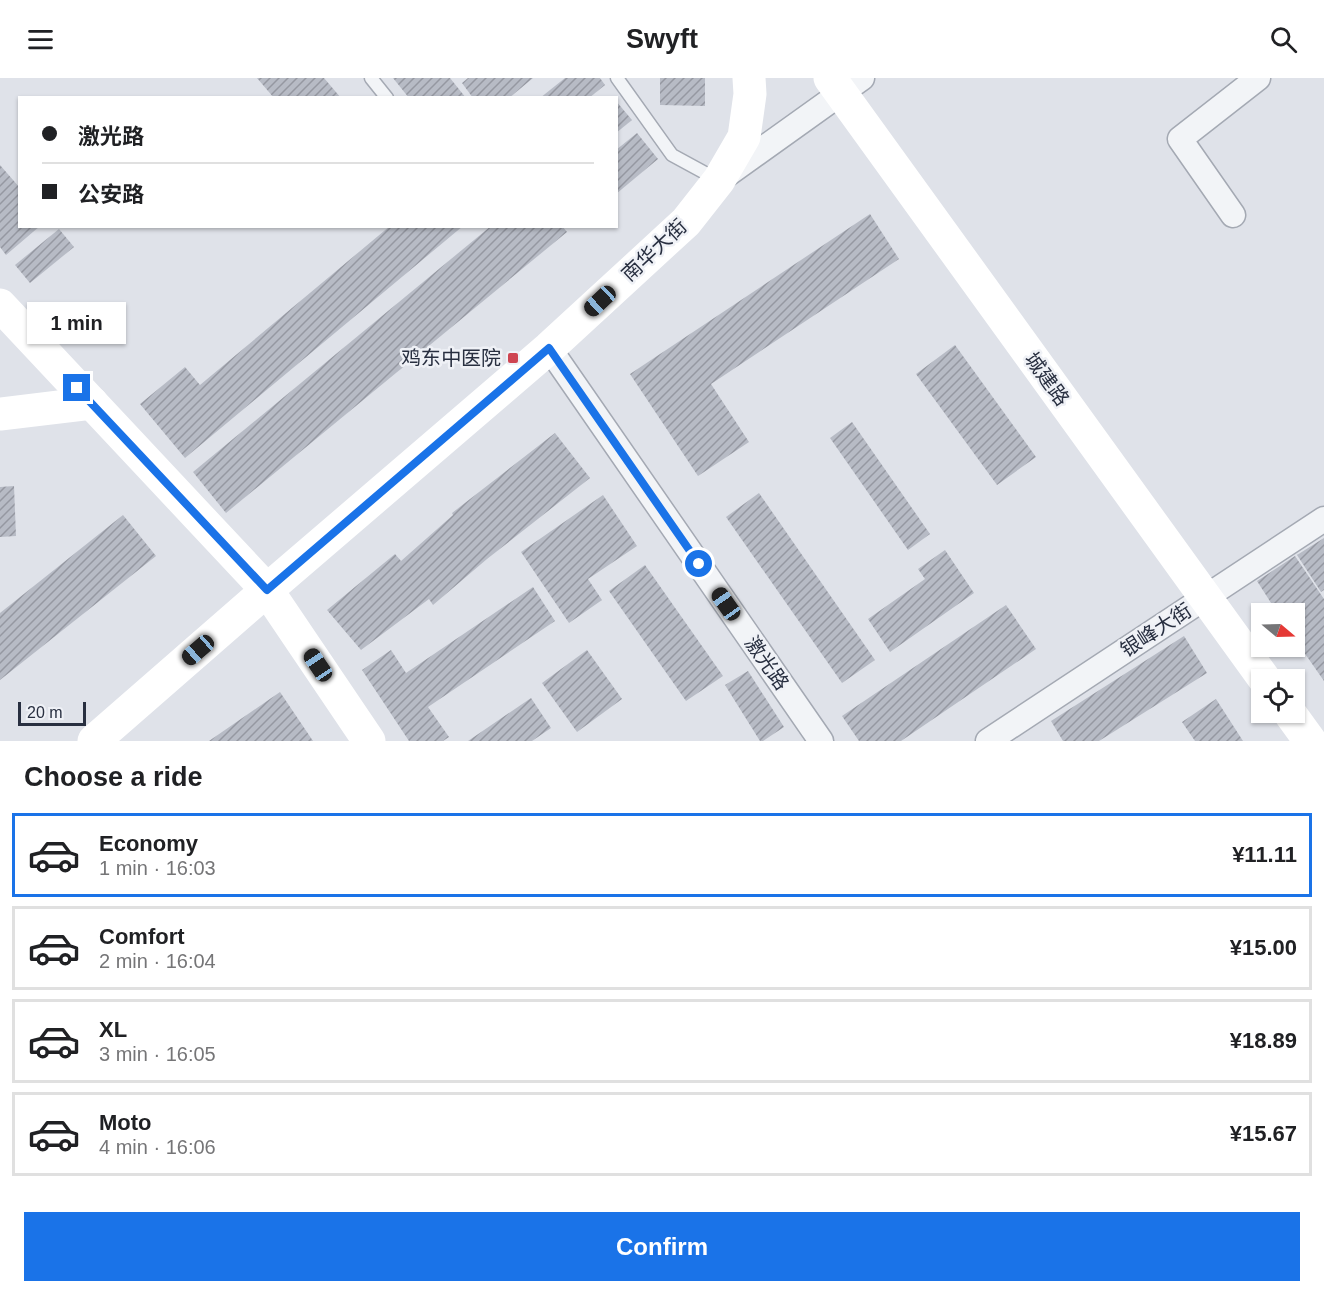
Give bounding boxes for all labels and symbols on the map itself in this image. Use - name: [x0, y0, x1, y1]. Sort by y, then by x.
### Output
- street label: 南华大街: [617, 215, 691, 285]
- car: [581, 282, 619, 320]
- callout: 1 min: [28, 301, 127, 343]
- place label: 鸡东中医院: [401, 347, 501, 369]
- street label: 城建路: [1020, 348, 1074, 410]
- marker: 鸡东中医院: [506, 351, 520, 365]
- route end: [63, 374, 90, 401]
- route start: [685, 550, 712, 577]
- car: [708, 584, 744, 624]
- street label: 银峰大街: [1116, 599, 1196, 661]
- north arrow: [1251, 603, 1305, 657]
- car: [179, 631, 217, 669]
- street label: 激光路: [741, 632, 793, 694]
- car: [300, 645, 336, 685]
- scale bar: [18, 699, 86, 726]

